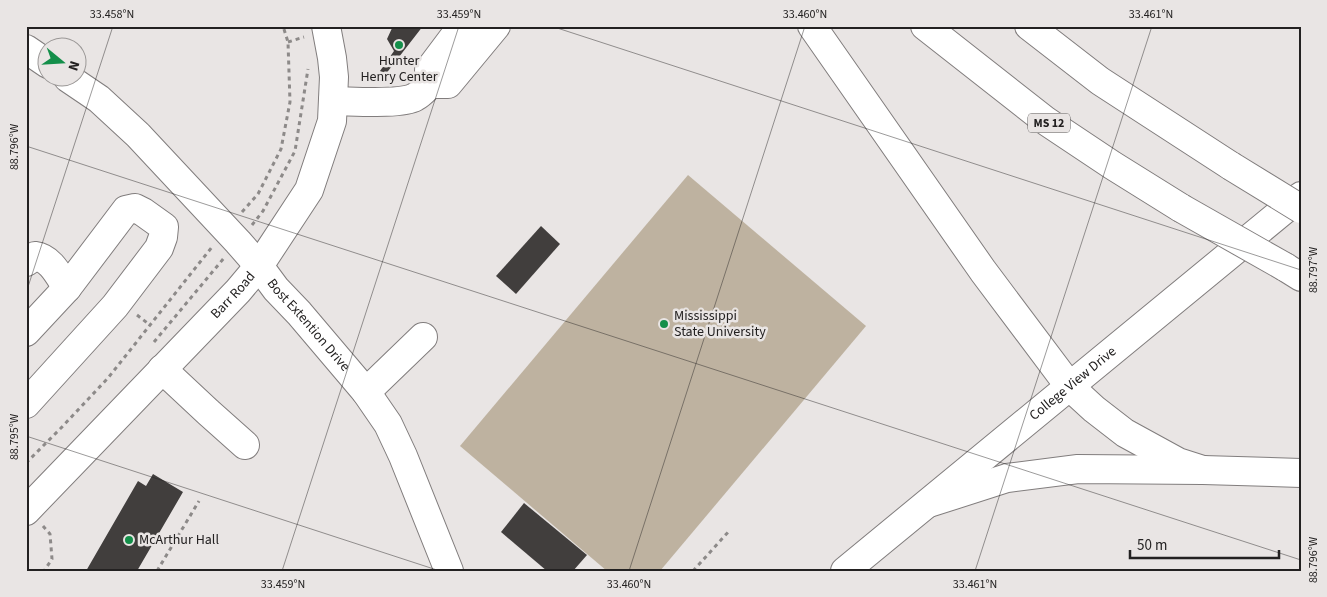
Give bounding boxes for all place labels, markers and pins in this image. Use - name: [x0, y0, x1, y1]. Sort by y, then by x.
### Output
- marker: Hunter Henry Center: [393, 39, 405, 51]
- place label: Hunter Henry Center: [360, 51, 438, 87]
- place label: Mississippi State University: [674, 306, 766, 342]
- marker: Mississippi State University: [658, 318, 670, 330]
- place label: McArthur Hall: [139, 530, 219, 550]
- marker: McArthur Hall: [123, 534, 135, 546]

